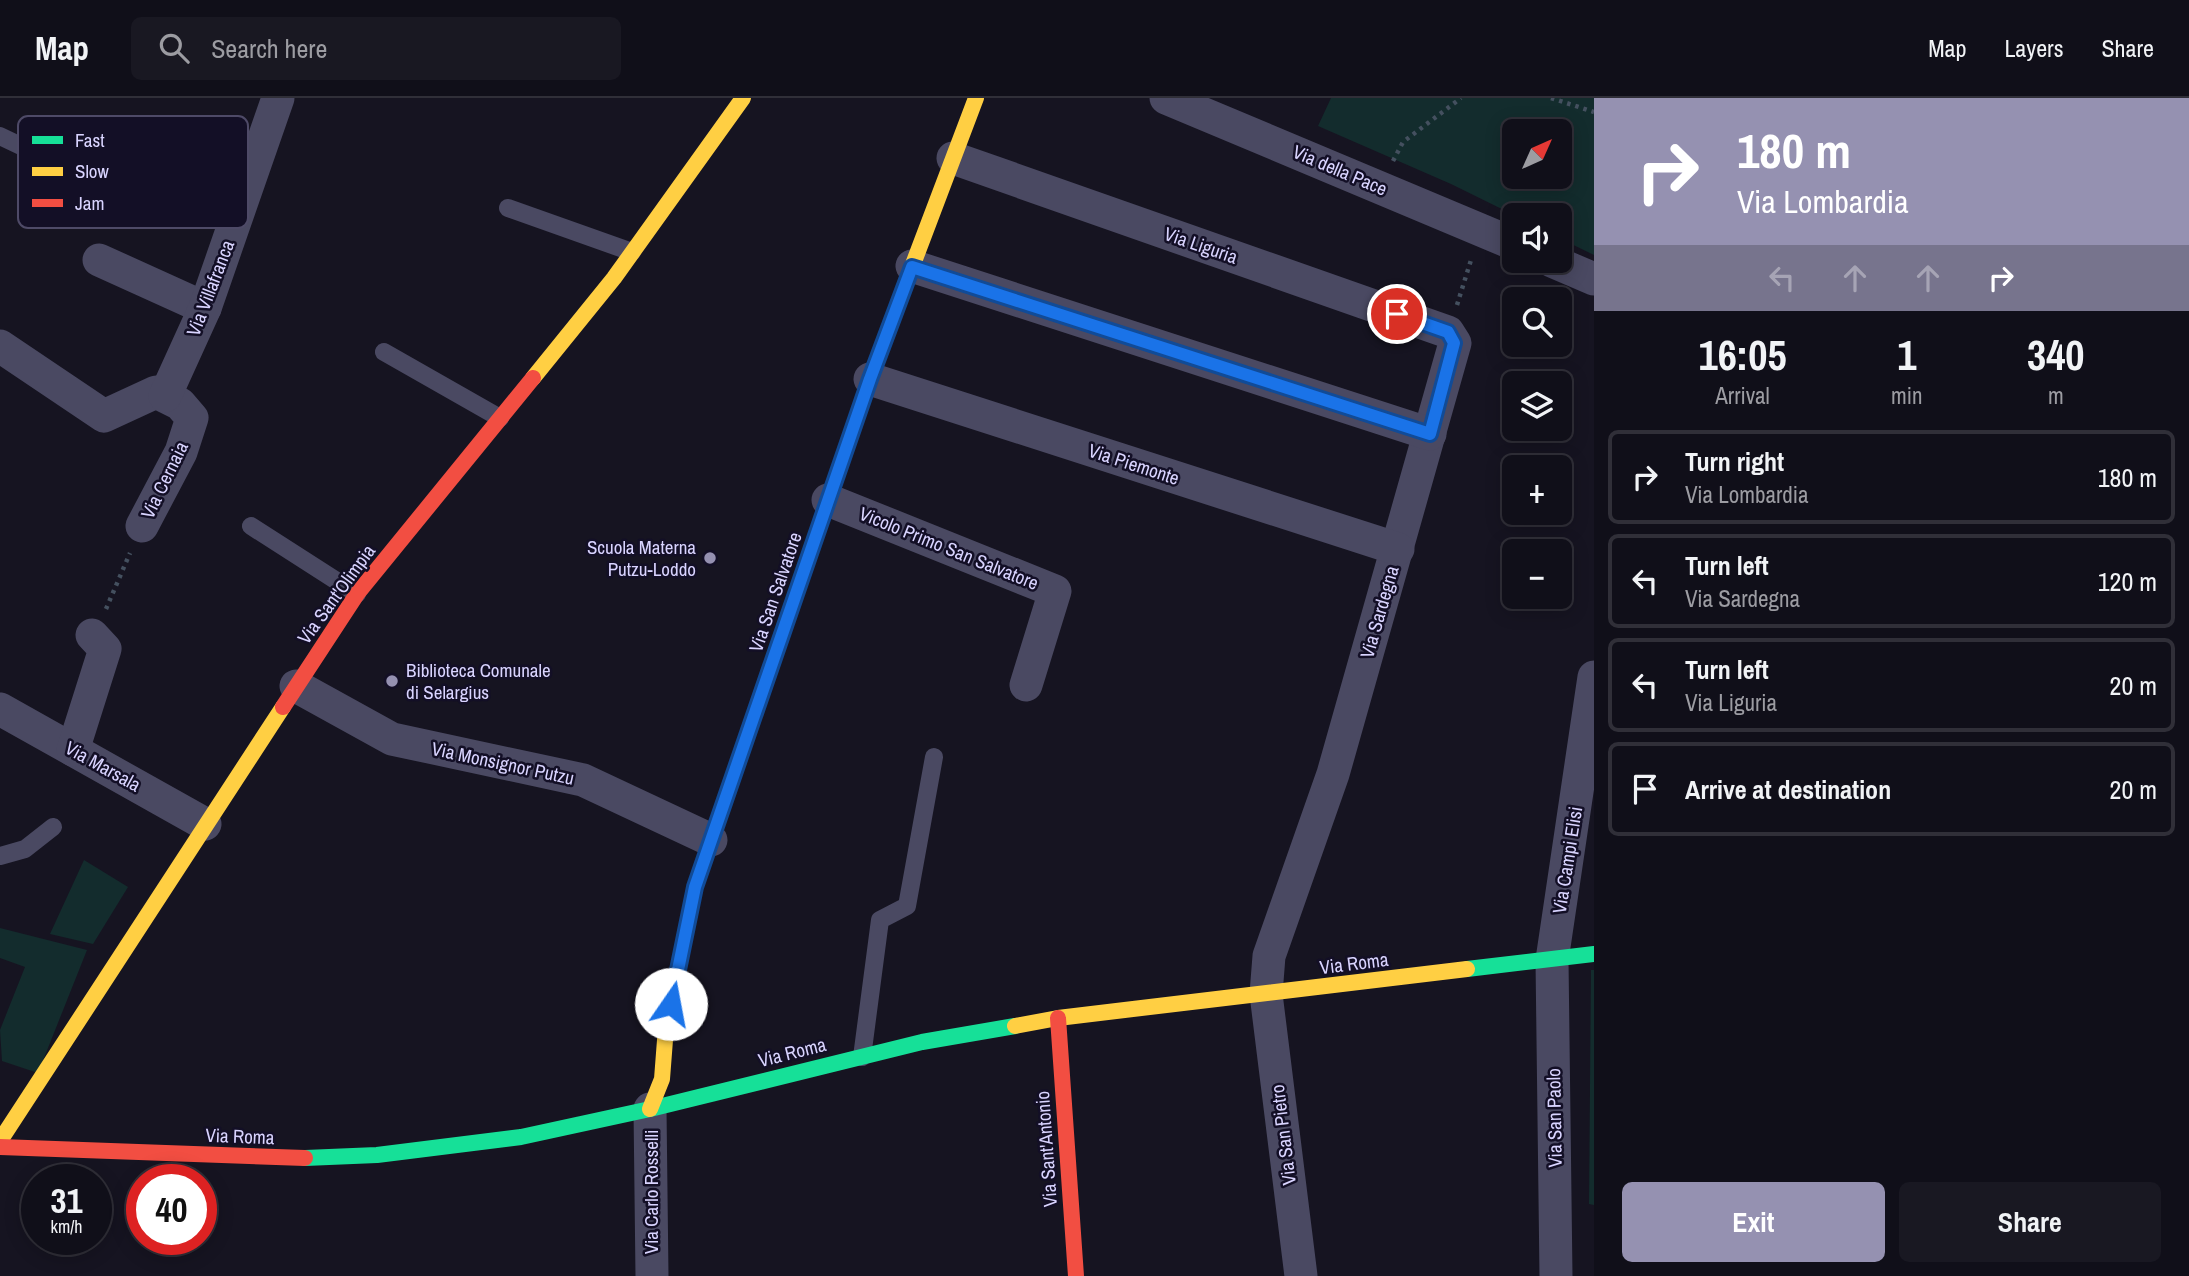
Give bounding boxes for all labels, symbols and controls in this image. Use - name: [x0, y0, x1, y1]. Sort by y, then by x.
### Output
- search box: [131, 17, 621, 80]
- text: Map: [35, 26, 89, 70]
- icon: search: [155, 29, 193, 67]
- text: Search here: [211, 31, 327, 66]
- text: Map: [1928, 32, 1966, 64]
- text: Layers: [2004, 32, 2063, 64]
- text: Share: [2101, 32, 2154, 64]
- legend: [18, 116, 248, 228]
- text: 180 m: [1737, 117, 1851, 183]
- north arrow: [1502, 119, 1572, 189]
- map controls: [1502, 119, 1572, 609]
- icon: right: [1622, 126, 1713, 217]
- text: Fast: [75, 127, 105, 153]
- street label: Via della Pace: [1289, 138, 1391, 202]
- text: Slow: [75, 158, 110, 184]
- text: Via Lombardia: [1737, 180, 1909, 223]
- text: Jam: [75, 190, 104, 216]
- button: sound: [1502, 203, 1572, 273]
- street label: Via Liguria: [1161, 220, 1241, 270]
- street label: Via Villafranca: [180, 236, 240, 340]
- icon: left: [1763, 259, 1801, 297]
- icon: ahead: [1836, 259, 1874, 297]
- icon: ahead: [1909, 259, 1947, 297]
- icon: right: [1982, 259, 2020, 297]
- pin: [1367, 284, 1427, 344]
- button: search: [1502, 287, 1572, 357]
- icon: arrive: [1378, 295, 1416, 333]
- text: 16:05: [1699, 327, 1787, 383]
- text: 1: [1897, 327, 1916, 383]
- text: 340: [2027, 327, 2085, 383]
- button: layers: [1502, 371, 1572, 441]
- text: Arrival: [1715, 380, 1770, 411]
- text: min: [1891, 380, 1923, 411]
- text: m: [2048, 380, 2064, 411]
- street label: Via Cernaia: [134, 437, 194, 523]
- street label: Via Piemonte: [1085, 437, 1183, 491]
- text: Turn right: [1685, 444, 1784, 479]
- button: +: [1502, 455, 1572, 525]
- icon: right: [1626, 458, 1664, 496]
- text: 180 m: [2098, 460, 2157, 495]
- text: Via Lombardia: [1685, 479, 1808, 510]
- street label: Vicolo Primo San Salvatore: [856, 500, 1042, 596]
- street label: Via San Salvatore: [742, 529, 808, 655]
- place label: Scuola Materna Putzu-Loddo: [587, 534, 696, 582]
- street label: Via Sant'Olimpia: [291, 539, 381, 649]
- button: −: [1502, 539, 1572, 609]
- text: Turn left: [1685, 548, 1769, 583]
- marker: Scuola Materna Putzu-Loddo: [702, 550, 718, 566]
- street label: Via Sardegna: [1353, 562, 1405, 661]
- icon: left: [1626, 562, 1664, 600]
- text: 120 m: [2098, 564, 2157, 599]
- text: Via Sardegna: [1685, 583, 1800, 614]
- text: Turn left: [1685, 652, 1769, 687]
- place label: Biblioteca Comunale di Selargius: [406, 657, 551, 705]
- icon: left: [1626, 666, 1664, 704]
- text: 20 m: [2110, 668, 2157, 703]
- marker: Biblioteca Comunale di Selargius: [384, 673, 400, 689]
- text: Via Liguria: [1685, 687, 1777, 718]
- street label: Via Marsala: [60, 735, 146, 798]
- street label: Via Monsignor Putzu: [429, 735, 577, 791]
- icon: arrive: [1626, 770, 1664, 808]
- text: Arrive at destination: [1685, 772, 1891, 807]
- text: 20 m: [2110, 772, 2157, 807]
- street label: Via Campi Elisi: [1546, 805, 1588, 915]
- street label: Via Roma: [1318, 946, 1390, 980]
- position arrow: [634, 967, 708, 1041]
- street label: Via Roma: [755, 1031, 829, 1073]
- street label: Via San Paolo: [1540, 1068, 1568, 1168]
- street label: Via San Pietro: [1264, 1083, 1302, 1187]
- street label: Via Sant'Antonio: [1029, 1090, 1063, 1208]
- street label: Via Roma: [205, 1122, 275, 1150]
- street label: Via Carlo Rosselli: [638, 1130, 664, 1254]
- speed limit sign: 40: [126, 1164, 217, 1255]
- text: 31: [51, 1177, 82, 1224]
- button: Exit: [1622, 1182, 1885, 1262]
- button: Share: [1899, 1182, 2161, 1262]
- text: km/h: [51, 1214, 83, 1239]

